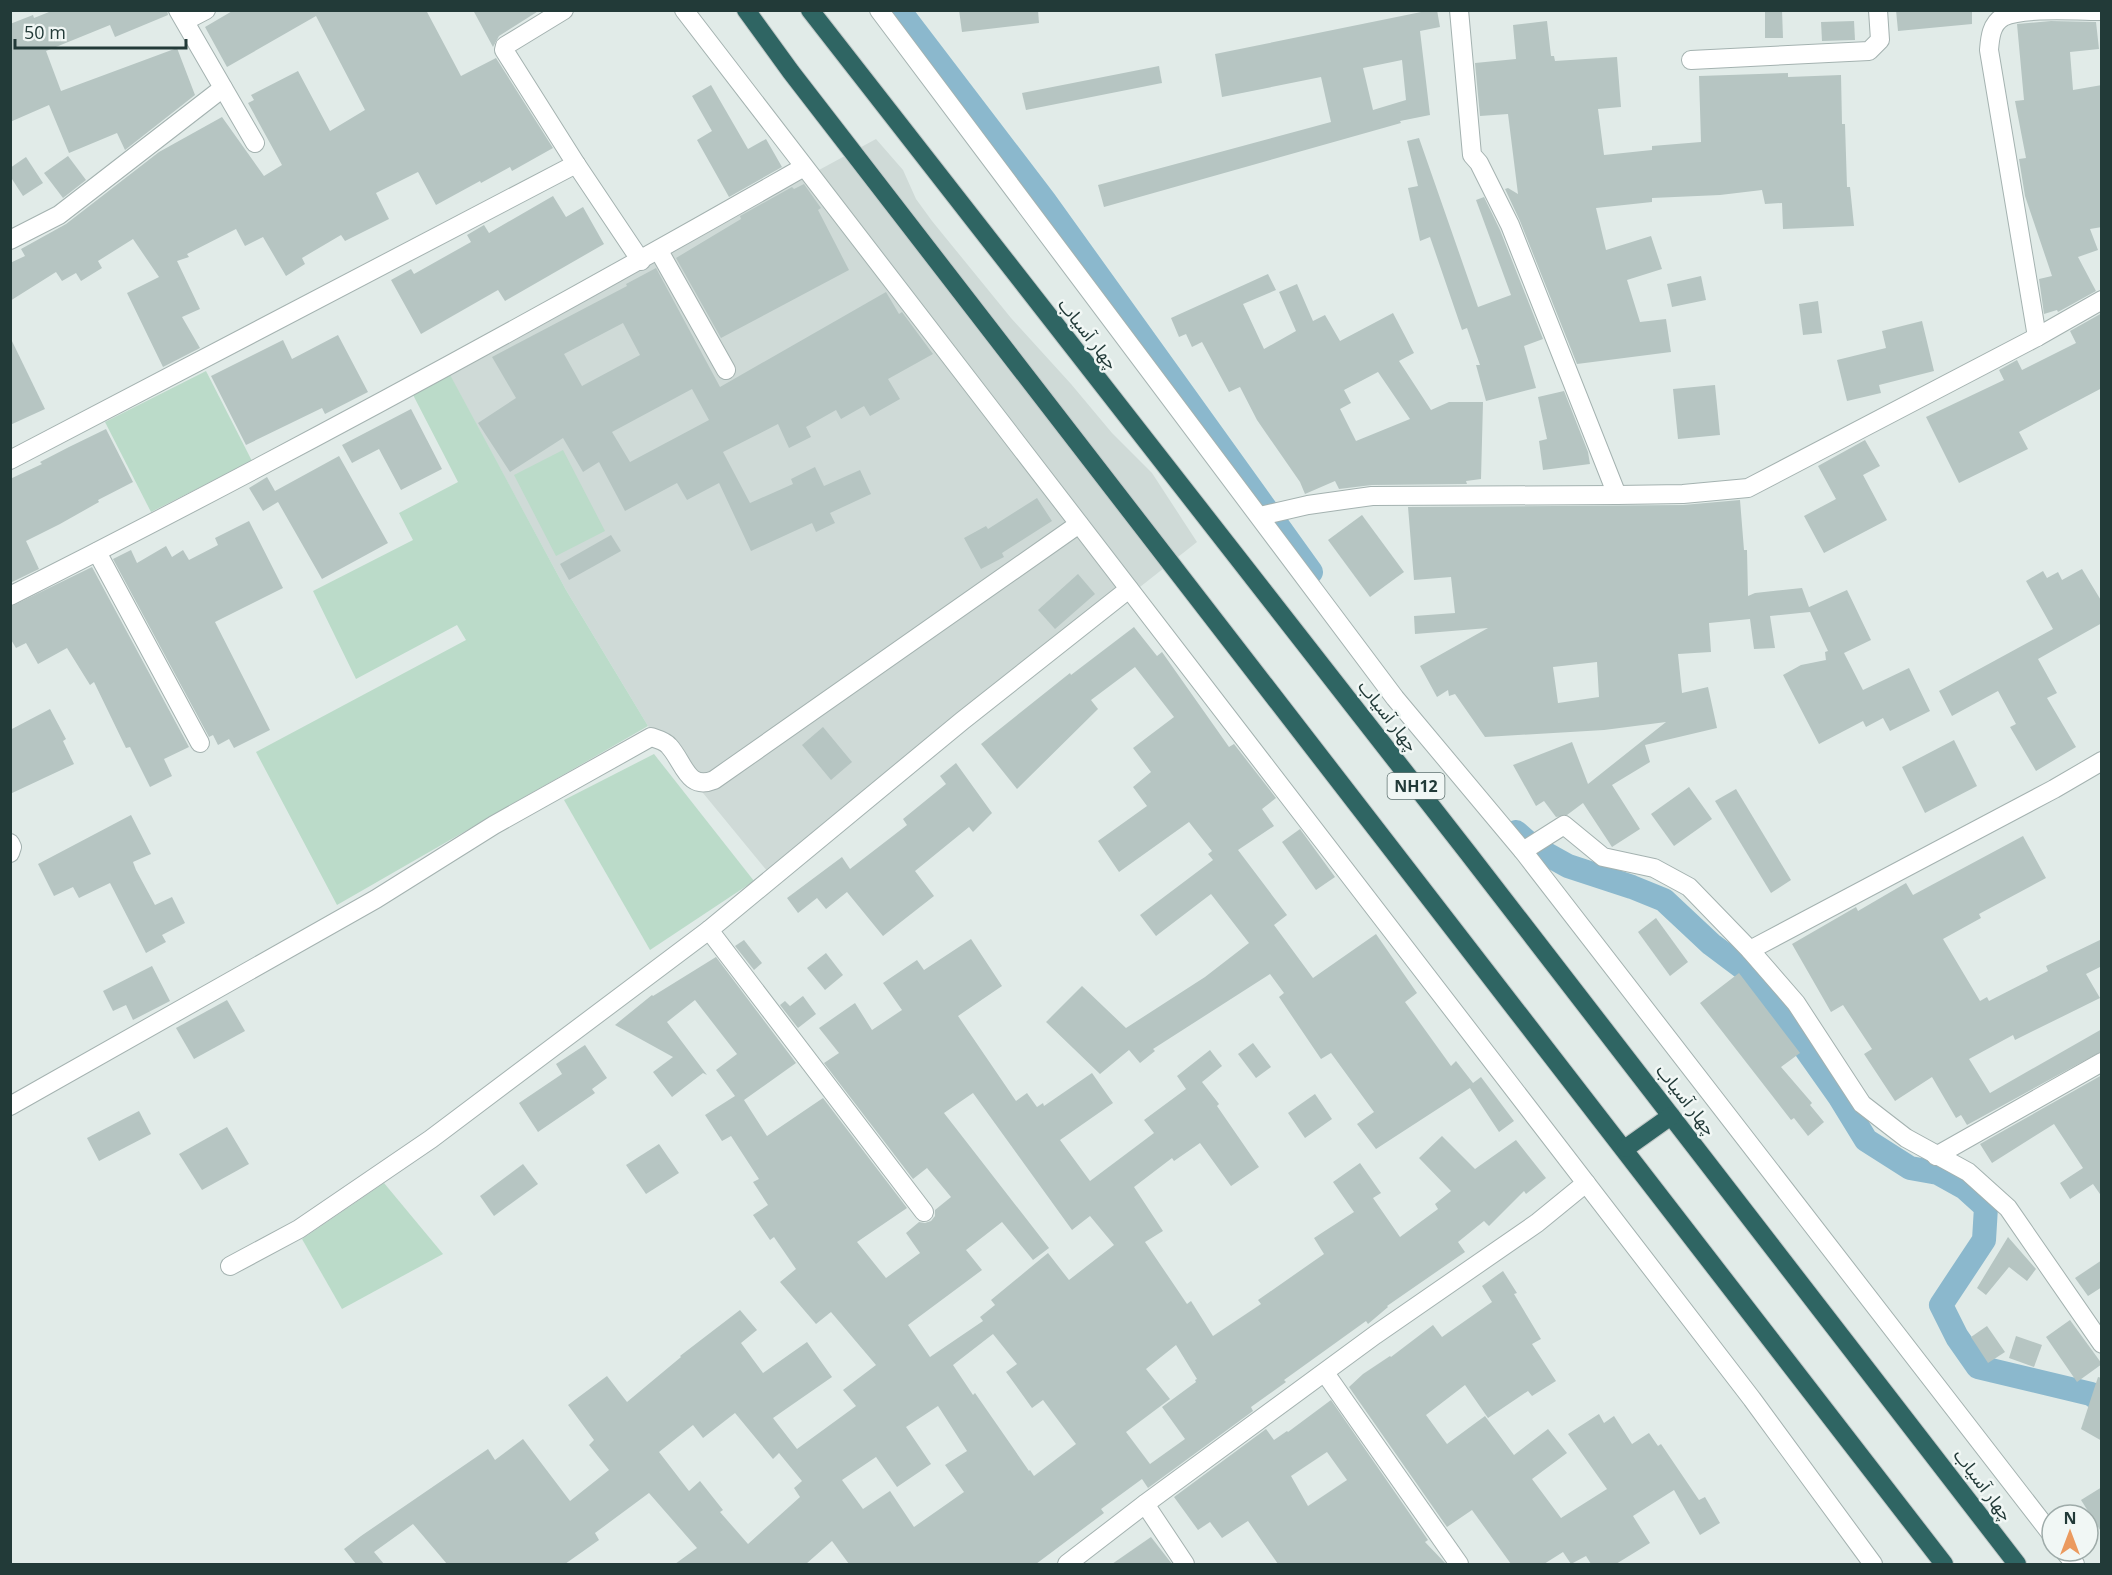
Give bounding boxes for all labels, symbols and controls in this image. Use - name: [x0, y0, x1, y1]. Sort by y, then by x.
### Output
- scale bar: [15, 12, 186, 50]
- text: 50 m: [24, 20, 66, 44]
- street label: چهار آسیاب: [1053, 293, 1124, 374]
- street label: چهار آسیاب: [1353, 675, 1424, 756]
- road number: NH12: [1388, 773, 1444, 799]
- street label: چهار آسیاب: [1651, 1059, 1722, 1140]
- street label: چهار آسیاب: [1949, 1443, 2019, 1525]
- north arrow: [2040, 1503, 2100, 1563]
- text: N: [2063, 1507, 2077, 1529]

